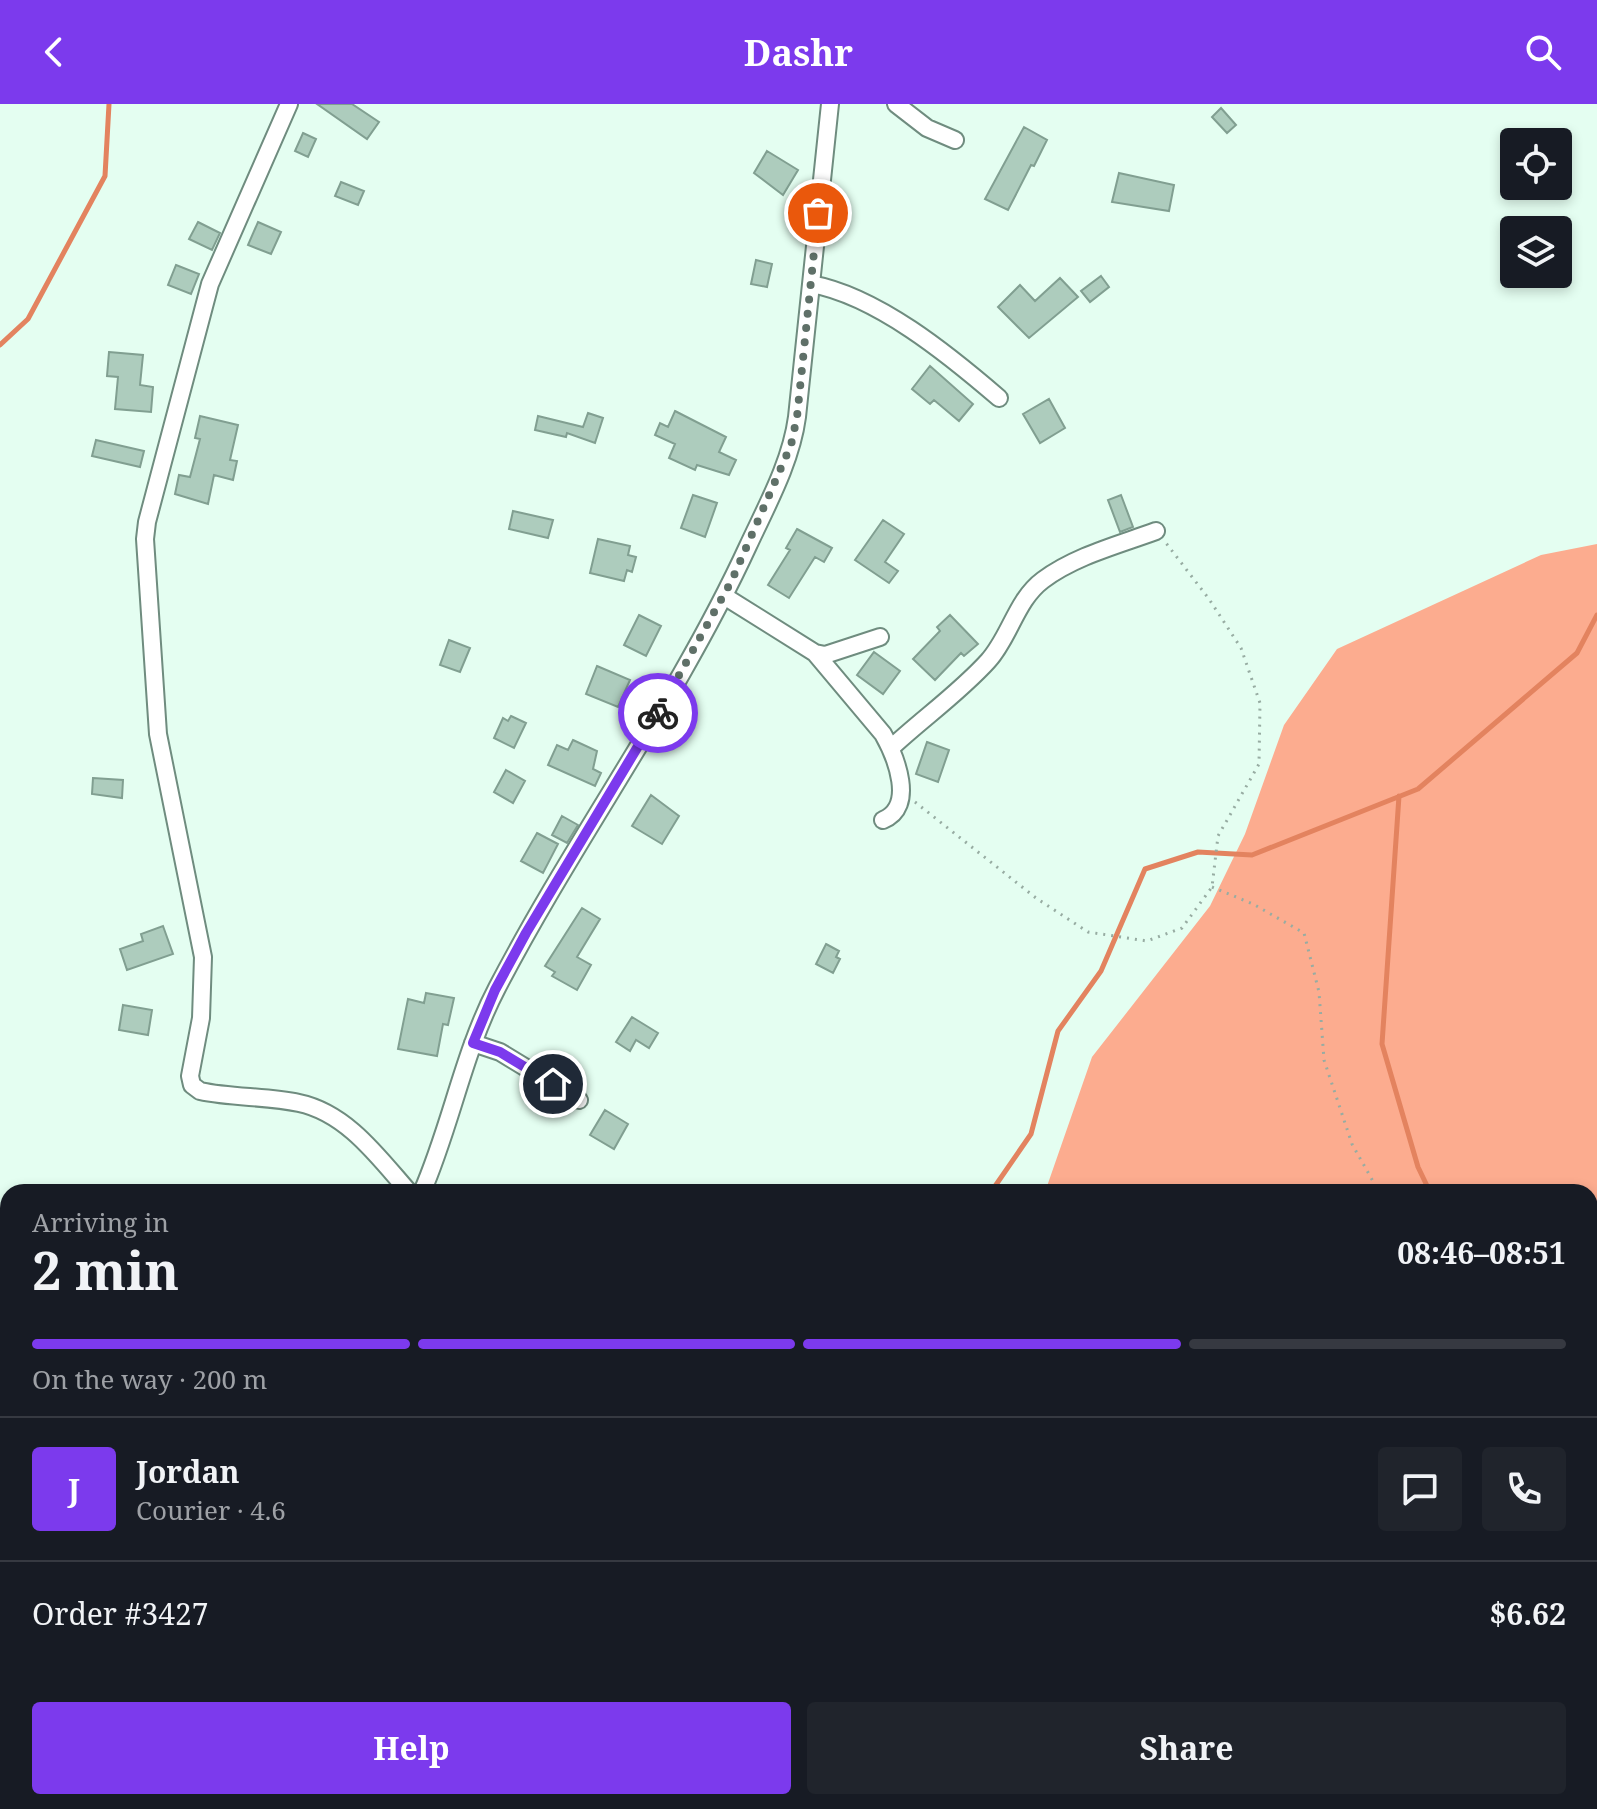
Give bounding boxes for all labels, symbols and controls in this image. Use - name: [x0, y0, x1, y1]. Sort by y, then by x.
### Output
- text: Dashr: [744, 28, 853, 77]
- icon: back: [32, 30, 76, 74]
- icon: search: [1521, 30, 1565, 74]
- map controls: [1500, 128, 1572, 288]
- button: locate: [1500, 128, 1572, 200]
- pin: [784, 179, 852, 247]
- icon: bag: [796, 191, 840, 235]
- button: layers: [1500, 216, 1572, 288]
- courier: [618, 673, 698, 753]
- icon: bike: [636, 691, 680, 735]
- pin: [519, 1050, 587, 1118]
- icon: home: [531, 1062, 575, 1106]
- text: Arriving in: [32, 1204, 169, 1240]
- text: 08:46–08:51: [1397, 1232, 1566, 1273]
- text: 2 min: [32, 1234, 179, 1305]
- text: On the way · 200 m: [32, 1361, 267, 1397]
- button: chat: [1378, 1447, 1462, 1531]
- button: phone: [1482, 1447, 1566, 1531]
- text: Jordan: [136, 1451, 239, 1492]
- text: J: [68, 1469, 80, 1510]
- text: Courier · 4.6: [136, 1492, 286, 1528]
- text: Order #3427: [32, 1593, 209, 1634]
- text: $6.62: [1489, 1593, 1566, 1634]
- button: Help: [32, 1702, 791, 1794]
- button: Share: [807, 1702, 1566, 1794]

